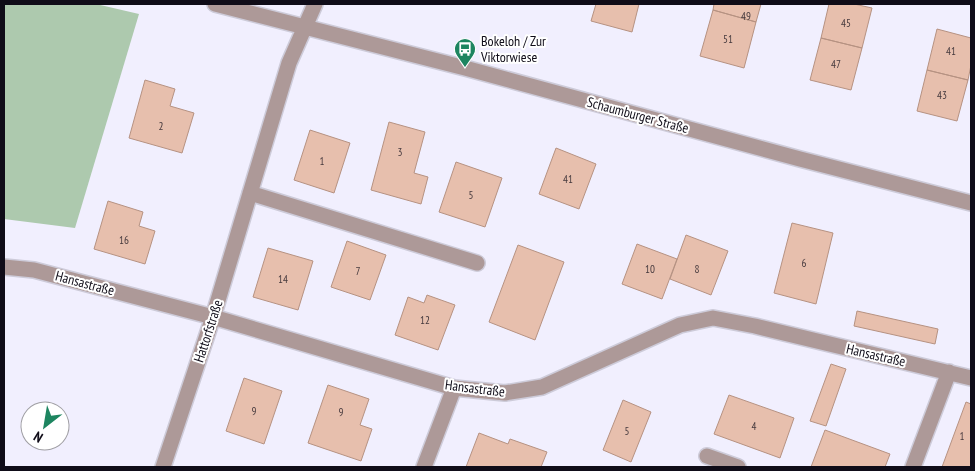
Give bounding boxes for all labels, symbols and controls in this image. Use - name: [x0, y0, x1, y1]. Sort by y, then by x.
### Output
- house number: 49: [741, 9, 751, 23]
- house number: 45: [841, 16, 851, 30]
- place label: Bokeloh / Zur Viktorwiese: [480, 32, 546, 66]
- house number: 51: [723, 32, 733, 46]
- bus stop icon: Bokeloh / Zur Viktorwiese: [453, 37, 477, 68]
- house number: 41: [946, 44, 956, 58]
- house number: 47: [831, 57, 841, 71]
- house number: 43: [937, 88, 947, 102]
- street label: Schaumburger Straße: [585, 93, 691, 137]
- house number: 2: [159, 119, 164, 133]
- house number: 3: [398, 145, 403, 159]
- house number: 1: [320, 154, 325, 168]
- house number: 41: [563, 172, 573, 186]
- house number: 5: [469, 188, 474, 202]
- house number: 16: [119, 233, 129, 247]
- house number: 6: [802, 256, 807, 270]
- house number: 10: [645, 262, 655, 276]
- house number: 8: [695, 262, 700, 276]
- house number: 7: [356, 264, 361, 278]
- street label: Hansastraße: [54, 267, 117, 300]
- house number: 14: [278, 272, 288, 286]
- street label: Hattorfstraße: [189, 297, 227, 365]
- house number: 12: [420, 313, 430, 327]
- street label: Hansastraße: [845, 339, 908, 371]
- street label: Hansastraße: [444, 375, 506, 401]
- north arrow: [20, 401, 70, 451]
- house number: 9: [252, 404, 257, 418]
- house number: 9: [339, 405, 344, 419]
- house number: 4: [752, 419, 757, 433]
- house number: 5: [625, 424, 630, 438]
- text: N: [30, 427, 46, 447]
- house number: 1: [960, 429, 965, 443]

